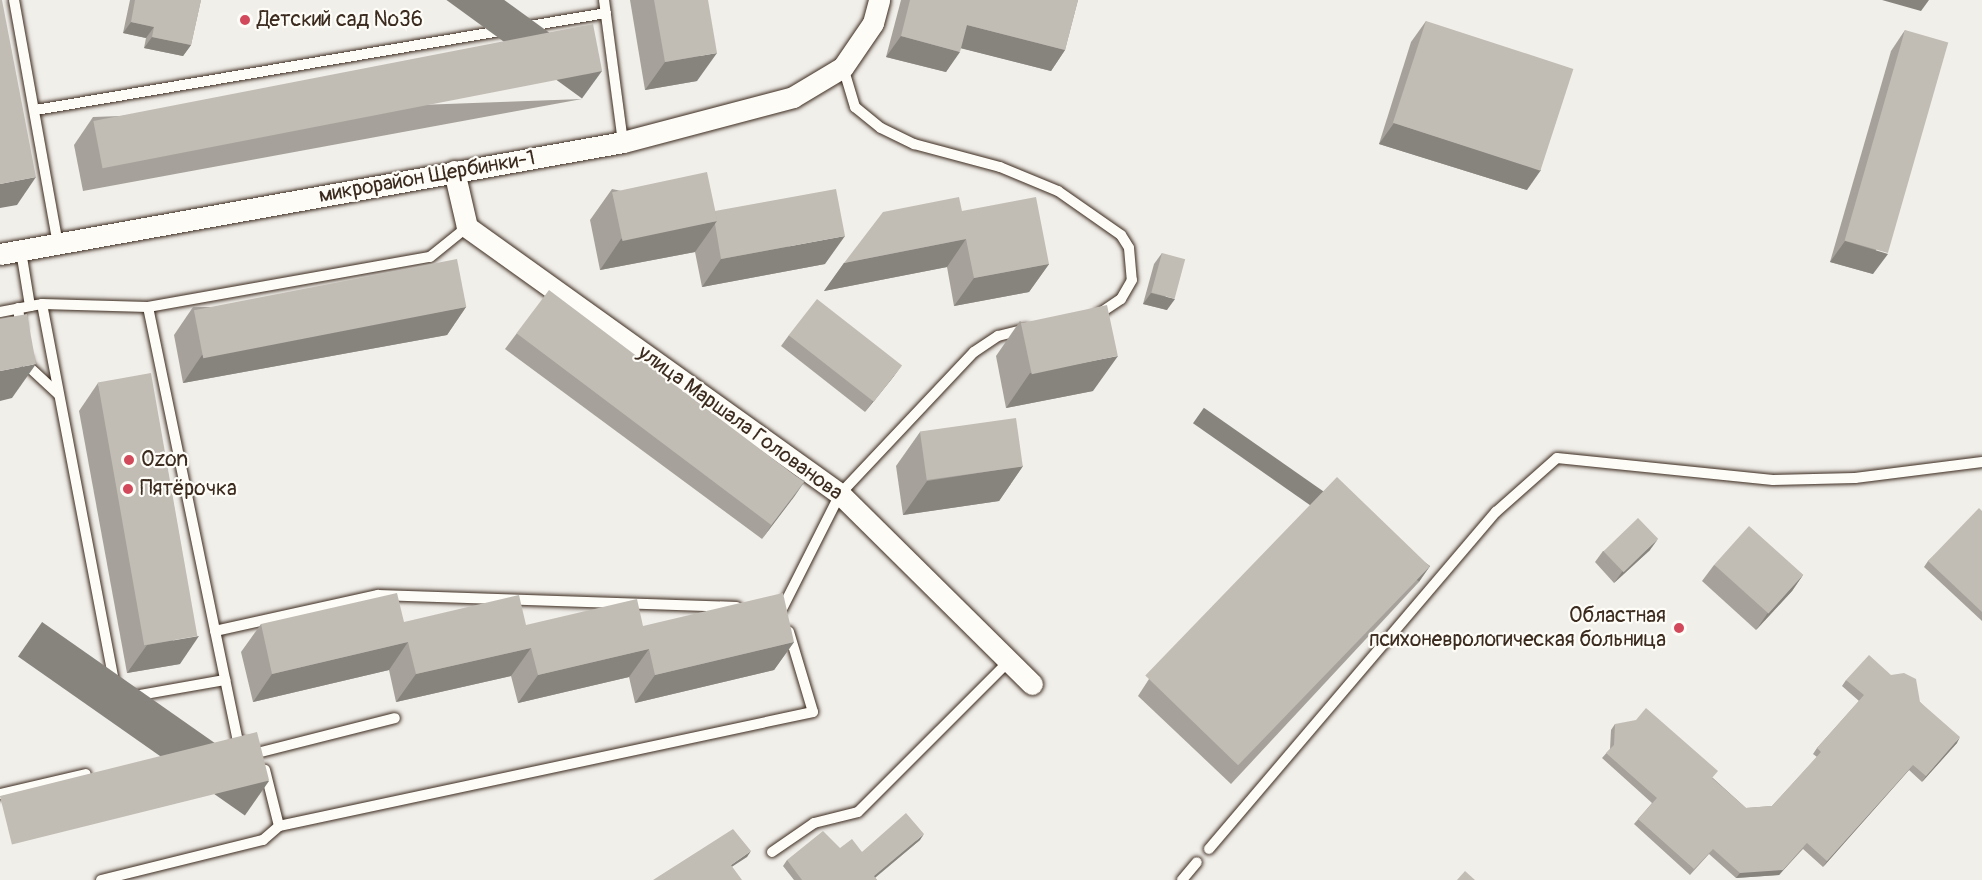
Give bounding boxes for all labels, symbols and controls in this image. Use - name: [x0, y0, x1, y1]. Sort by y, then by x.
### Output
- place label: Детский сад №36: [257, 7, 423, 33]
- marker: Детский сад №36: [238, 13, 252, 27]
- street label: микрорайон Щербинки-1: [317, 146, 537, 208]
- street label: улица Маршала Голованова: [633, 340, 847, 506]
- place label: Ozon: [141, 447, 188, 473]
- marker: Ozon: [122, 453, 136, 467]
- place label: Пятёрочка: [140, 476, 237, 502]
- marker: Пятёрочка: [121, 482, 135, 496]
- place label: Областная психоневрологическая больница: [1369, 603, 1666, 653]
- marker: Областная психоневрологическая больница: [1670, 619, 1688, 637]

